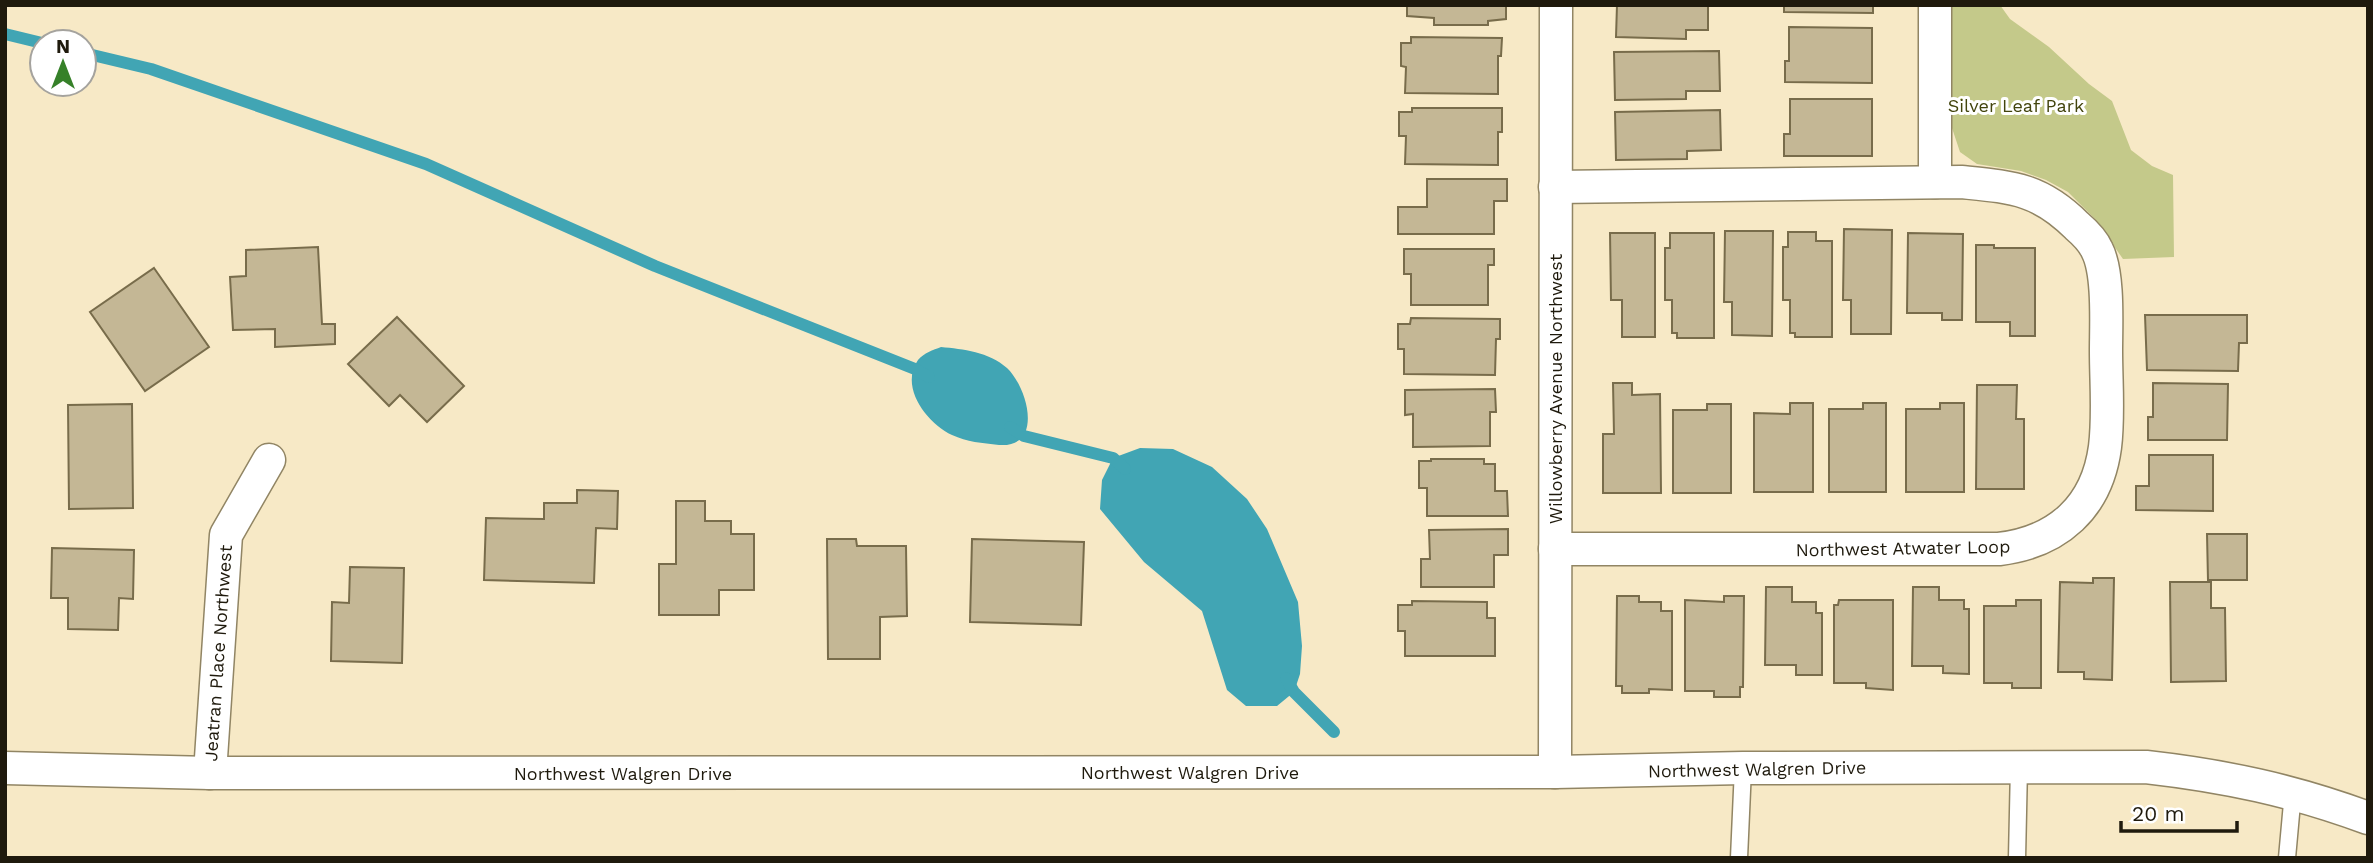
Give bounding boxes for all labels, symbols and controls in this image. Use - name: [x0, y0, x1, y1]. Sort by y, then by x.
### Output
- north arrow: [28, 28, 98, 98]
- text: N: [56, 35, 70, 58]
- park label: Silver Leaf Park: [1948, 95, 2084, 116]
- street label: Willowberry Avenue Northwest: [1545, 253, 1566, 524]
- street label: Northwest Atwater Loop: [1796, 536, 2010, 560]
- street label: Jeatran Place Northwest: [200, 544, 236, 762]
- street label: Northwest Walgren Drive: [1648, 757, 1866, 781]
- street label: Northwest Walgren Drive: [1081, 762, 1299, 783]
- street label: Northwest Walgren Drive: [514, 763, 732, 784]
- scale bar: [2121, 790, 2236, 834]
- text: 20 m: [2132, 801, 2184, 826]

